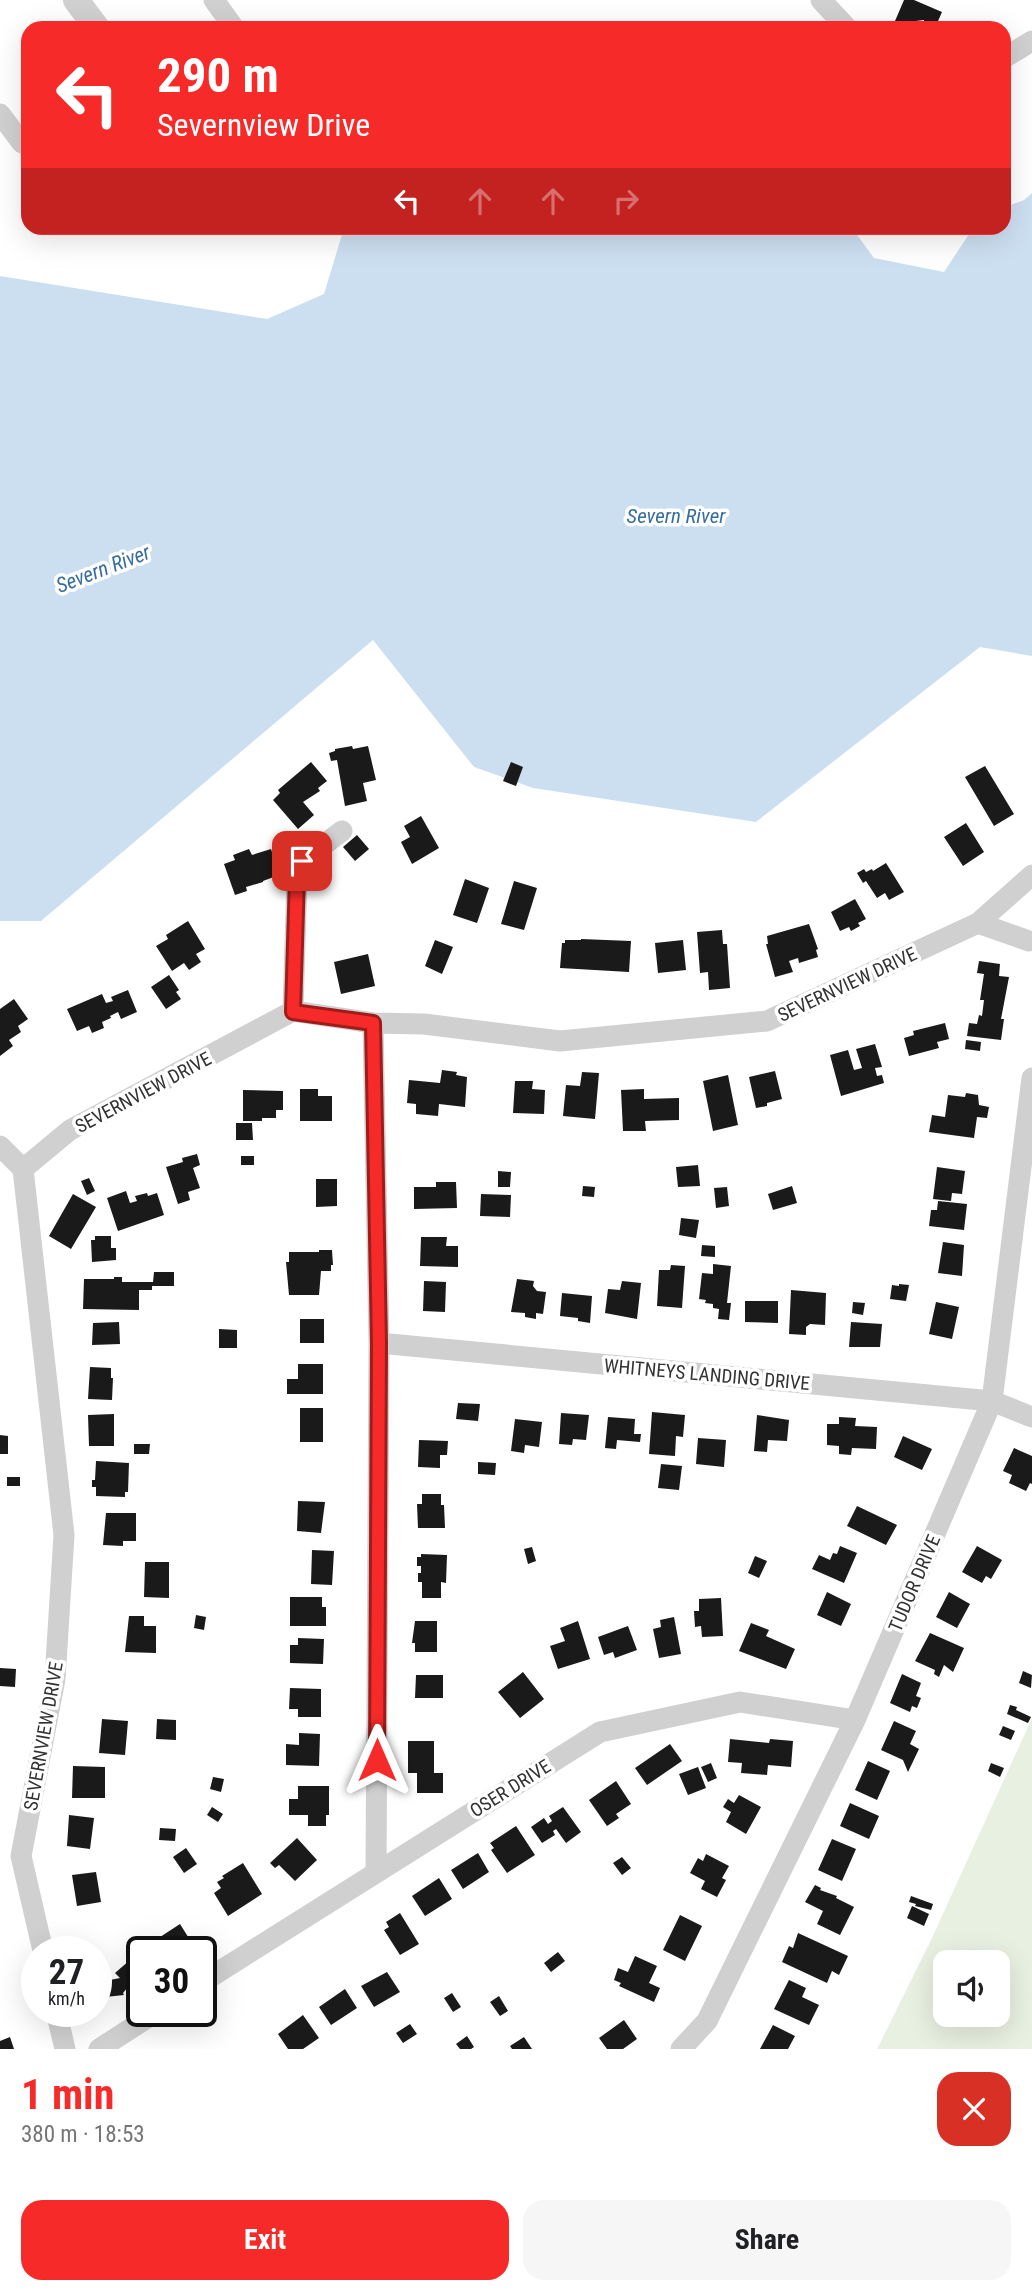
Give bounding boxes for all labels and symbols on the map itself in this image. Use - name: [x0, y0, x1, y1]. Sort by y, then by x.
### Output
- water label: Severn River: [627, 504, 726, 528]
- water label: Severn River: [53, 540, 154, 598]
- pin: [272, 831, 332, 891]
- street label: SEVERNVIEW DRIVE: [774, 942, 920, 1027]
- street label: SEVERNVIEW DRIVE: [71, 1047, 215, 1138]
- street label: WHITNEYS LANDING DRIVE: [603, 1354, 811, 1395]
- street label: TUDOR DRIVE: [884, 1531, 945, 1635]
- street label: SEVERNVIEW DRIVE: [19, 1660, 68, 1812]
- position arrow: [340, 1723, 414, 1797]
- street label: OSER DRIVE: [466, 1755, 555, 1822]
- speed limit sign: 30: [126, 1936, 217, 2027]

